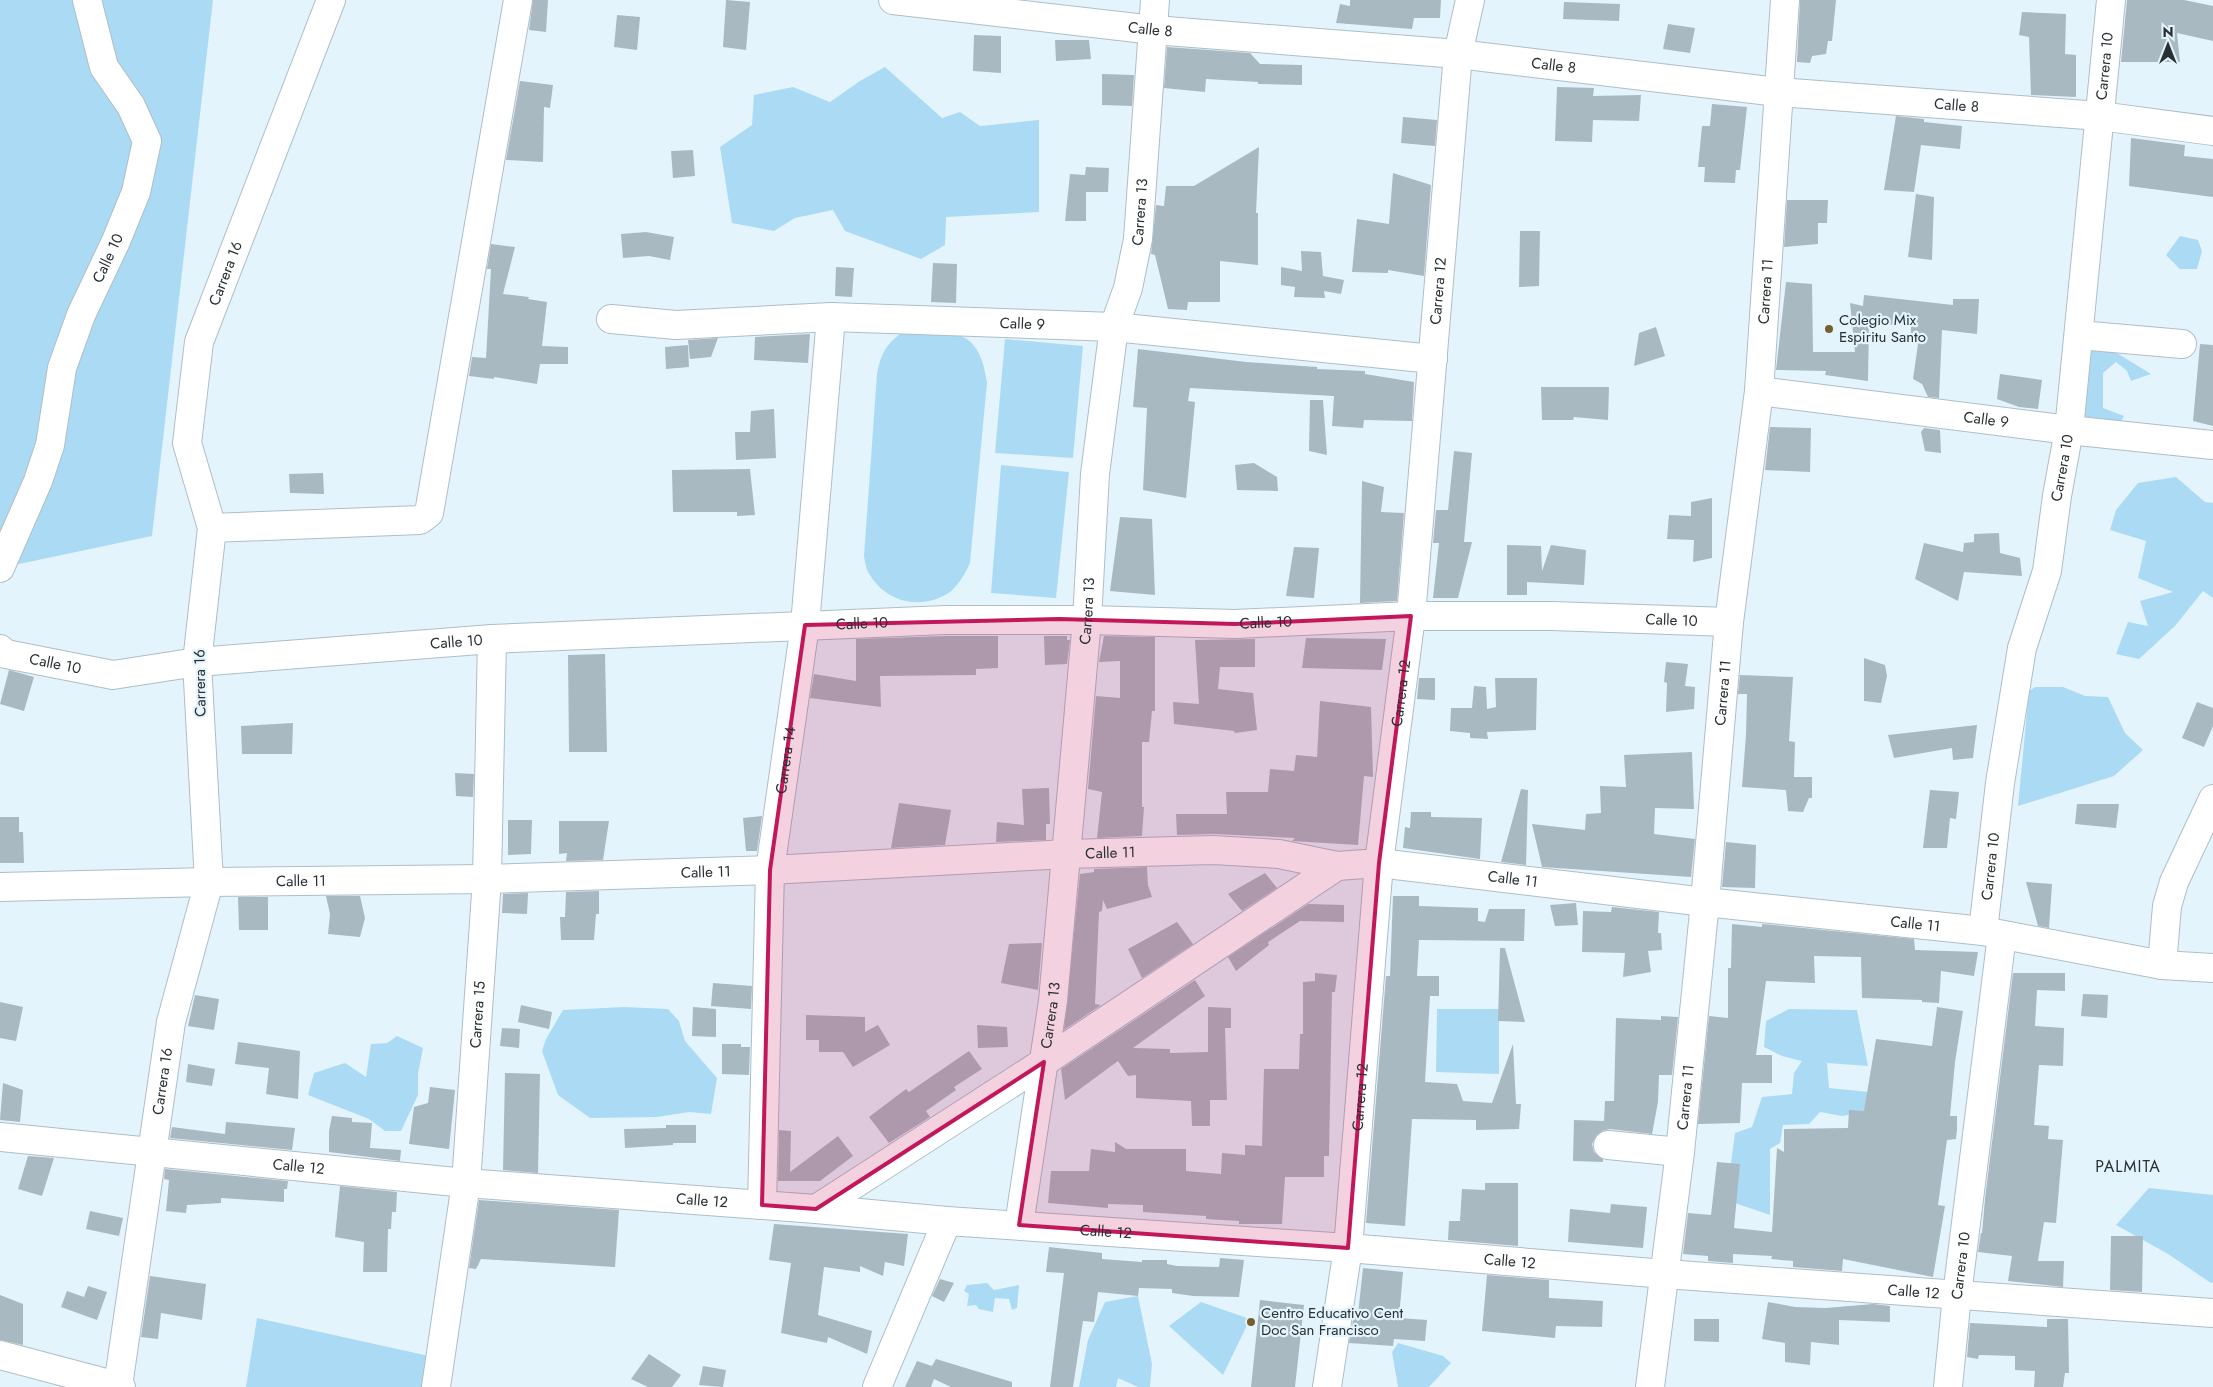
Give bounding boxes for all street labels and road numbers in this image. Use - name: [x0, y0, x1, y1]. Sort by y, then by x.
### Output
- street label: Calle 8: [1127, 16, 1174, 42]
- street label: Carrera 10: [2090, 31, 2119, 101]
- street label: Calle 8: [1530, 52, 1577, 79]
- street label: Calle 8: [1933, 93, 1980, 118]
- street label: Carrera 13: [1126, 178, 1153, 248]
- street label: Calle 10: [87, 230, 129, 287]
- street label: Carrera 16: [203, 238, 248, 309]
- street label: Carrera 12: [1424, 256, 1452, 326]
- street label: Carrera 11: [1752, 258, 1779, 325]
- street label: Calle 9: [999, 312, 1045, 336]
- street label: Calle 9: [1962, 406, 2010, 433]
- street label: Carrera 10: [2045, 432, 2079, 503]
- street label: Carrera 13: [1074, 577, 1100, 646]
- street label: Calle 10: [1645, 608, 1698, 632]
- street label: Calle 10: [1239, 610, 1292, 635]
- street label: Calle 10: [835, 611, 889, 636]
- street label: Calle 10: [429, 629, 483, 655]
- street label: Calle 10: [27, 648, 83, 680]
- street label: Carrera 16: [188, 649, 212, 717]
- street label: Carrera 12: [1386, 658, 1416, 728]
- street label: Carrera 11: [1709, 659, 1737, 727]
- street label: Carrera 14: [770, 725, 801, 795]
- street label: Carrera 10: [1976, 831, 2005, 901]
- street label: Calle 11: [1085, 841, 1136, 864]
- street label: Calle 11: [680, 860, 731, 884]
- street label: Calle 11: [1487, 865, 1539, 893]
- street label: Calle 11: [276, 870, 326, 892]
- street label: Calle 11: [1889, 910, 1941, 937]
- street label: Carrera 15: [464, 980, 491, 1049]
- street label: Carrera 13: [1035, 981, 1066, 1050]
- street label: Carrera 16: [147, 1046, 178, 1116]
- street label: Carrera 12: [1346, 1063, 1374, 1132]
- street label: Carrera 11: [1671, 1063, 1700, 1131]
- street label: Calle 12: [272, 1153, 325, 1180]
- street label: Calle 12: [675, 1188, 729, 1213]
- street label: Calle 12: [1079, 1219, 1133, 1244]
- street label: Carrera 10: [1946, 1231, 1976, 1301]
- street label: Calle 12: [1483, 1248, 1537, 1274]
- street label: Calle 12: [1887, 1279, 1940, 1305]

